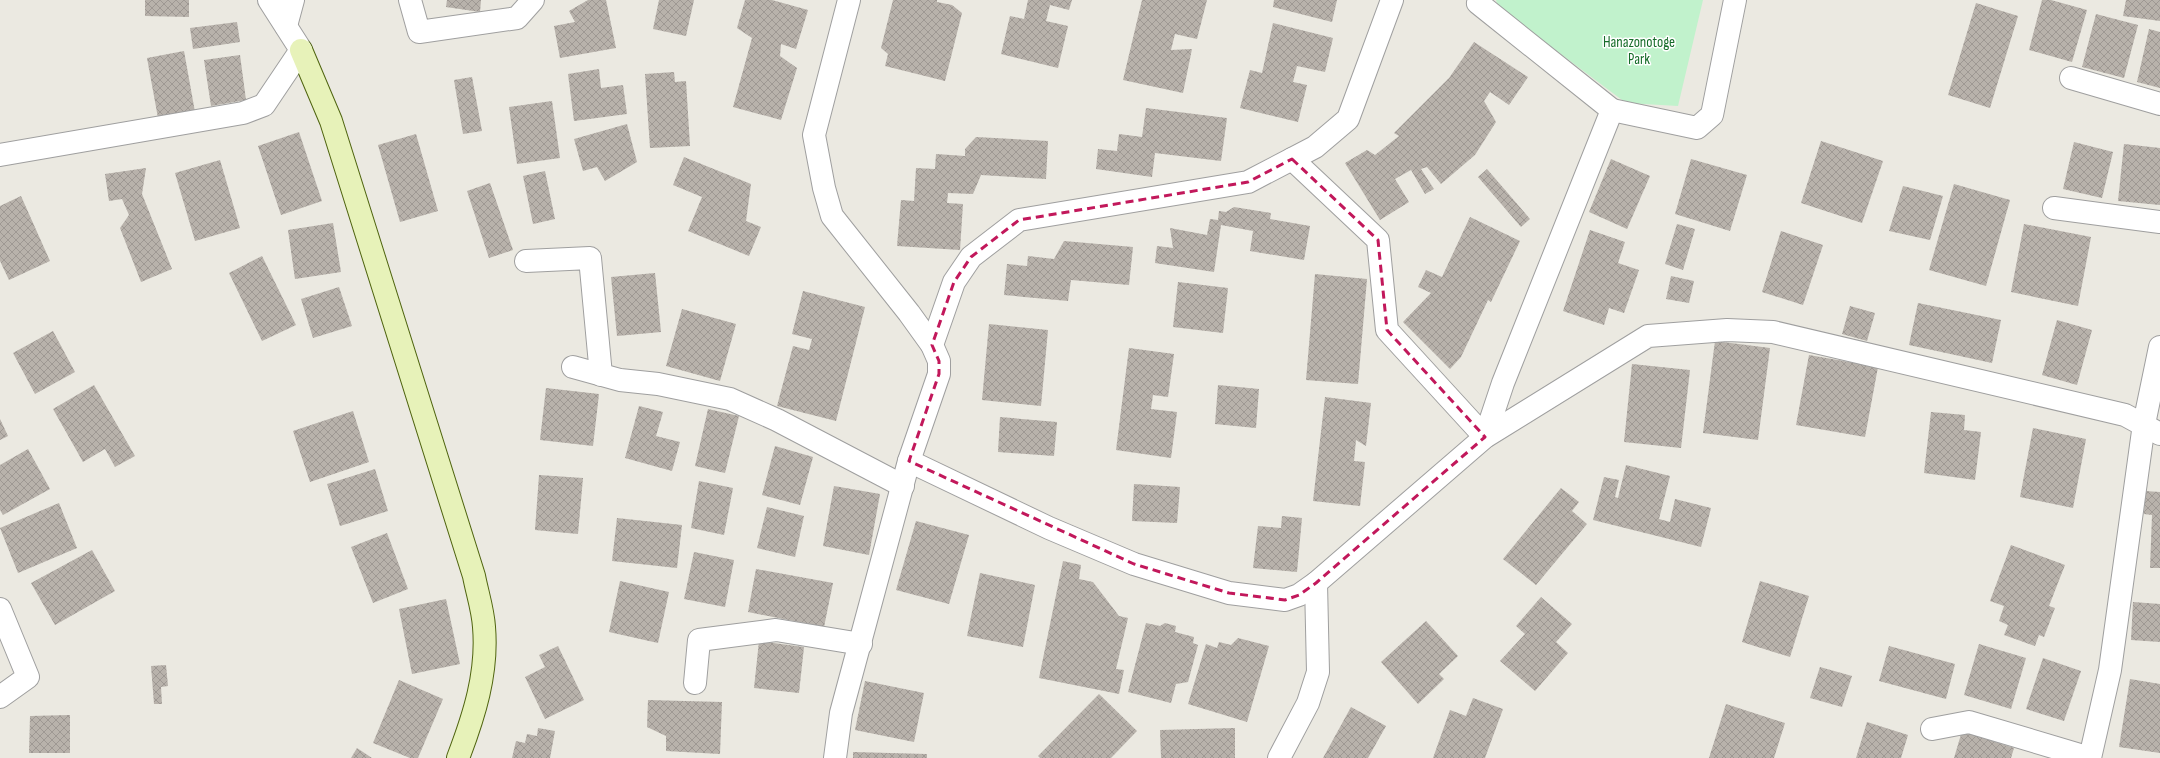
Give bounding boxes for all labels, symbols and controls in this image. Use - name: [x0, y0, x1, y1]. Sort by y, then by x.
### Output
- park label: Hanazonotoge Park: [1603, 33, 1675, 69]

